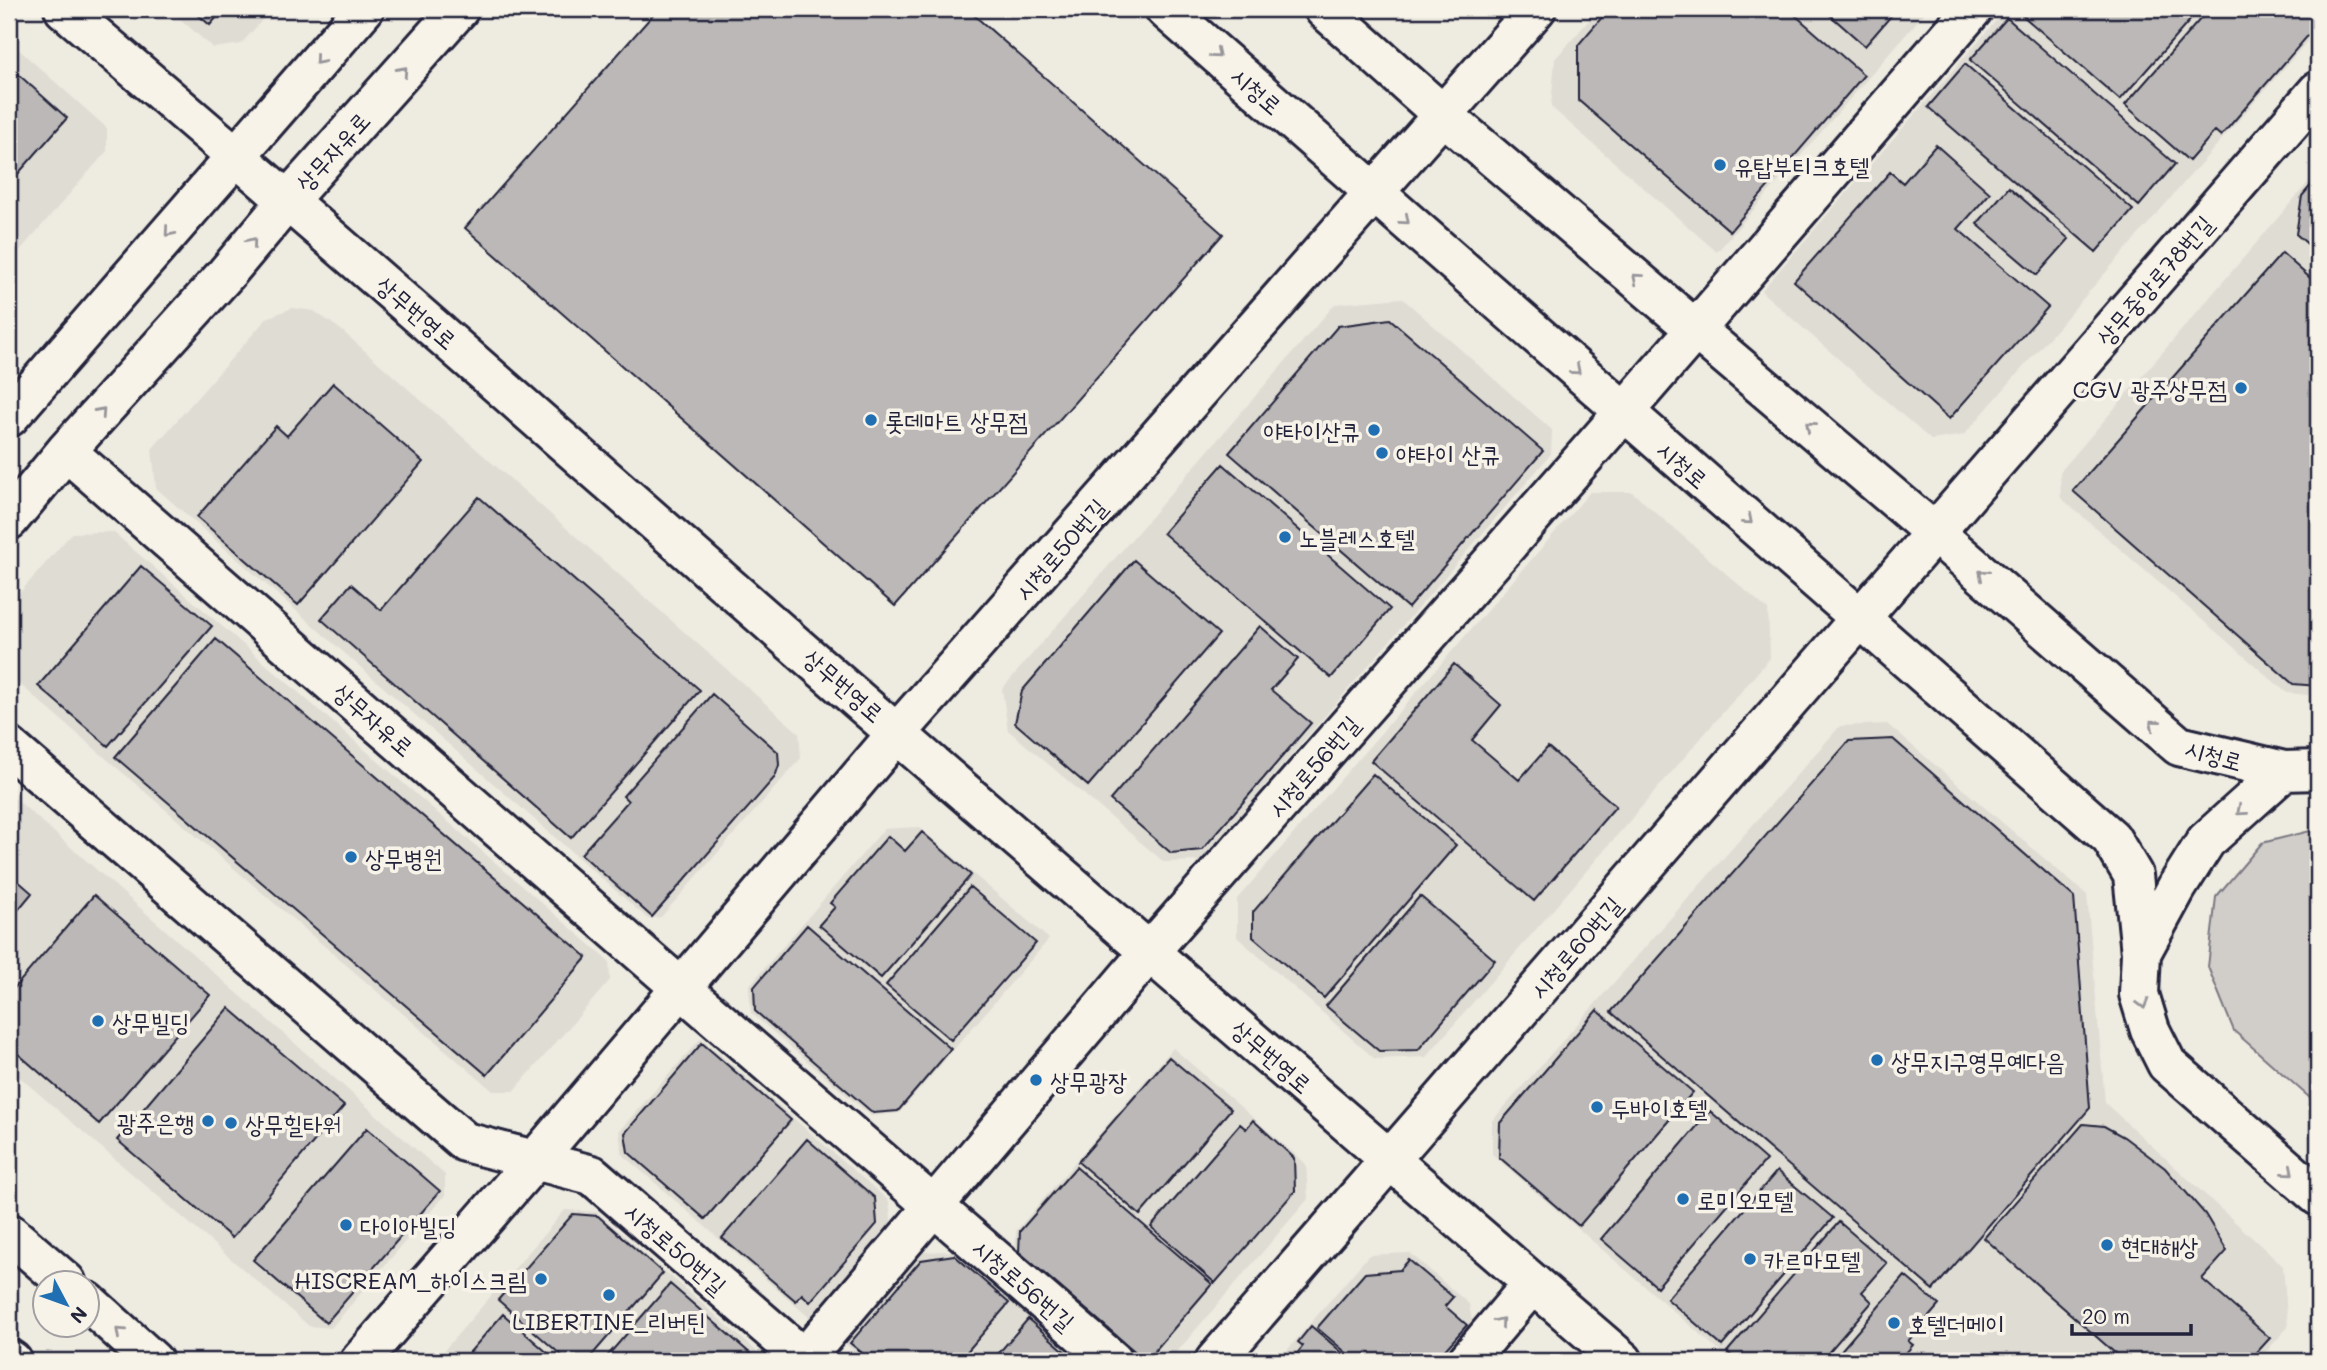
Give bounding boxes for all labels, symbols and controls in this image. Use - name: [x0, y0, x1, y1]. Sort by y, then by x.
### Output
- one-way arrow: [1208, 46, 1221, 58]
- one-way arrow: [314, 52, 327, 65]
- street label: 시청로: [1225, 59, 1289, 121]
- one-way arrow: [394, 67, 407, 80]
- street label: 상무자유로: [288, 105, 376, 197]
- place label: 유탑부티크호텔: [1734, 150, 1869, 181]
- marker: 유탑부티크호텔: [1712, 157, 1728, 173]
- street label: 상무중앙로78번길: [2089, 208, 2219, 352]
- one-way arrow: [1397, 212, 1410, 224]
- one-way arrow: [165, 223, 177, 236]
- one-way arrow: [244, 238, 257, 250]
- street label: 상무번영로: [370, 269, 464, 355]
- one-way arrow: [1633, 274, 1646, 286]
- one-way arrow: [1568, 362, 1581, 374]
- place label: CGV 광주상무점: [2072, 373, 2227, 404]
- marker: CGV 광주상무점: [2233, 380, 2249, 396]
- place label: 롯데마트 상무점: [885, 405, 1028, 436]
- one-way arrow: [93, 407, 105, 420]
- marker: 롯데마트 상무점: [863, 412, 879, 428]
- place label: 야타이산큐: [1263, 415, 1360, 446]
- marker: 야타이산큐: [1366, 422, 1382, 438]
- one-way arrow: [1806, 422, 1819, 434]
- street label: 시청로: [1651, 433, 1715, 495]
- place label: 야타이 산큐: [1396, 438, 1500, 469]
- marker: 야타이 산큐: [1374, 445, 1390, 461]
- street label: 시청로50번길: [1007, 492, 1113, 606]
- one-way arrow: [1739, 512, 1752, 524]
- place label: 노블레스호텔: [1299, 522, 1415, 553]
- marker: 노블레스호텔: [1277, 529, 1293, 545]
- one-way arrow: [1978, 570, 1991, 582]
- street label: 상무번영로: [797, 642, 891, 728]
- street label: 상무자유로: [327, 676, 421, 762]
- street label: 시청로56번길: [1260, 709, 1366, 823]
- one-way arrow: [2149, 720, 2162, 732]
- street label: 시청로: [2182, 731, 2246, 777]
- one-way arrow: [2236, 803, 2249, 815]
- place label: 상무병원: [365, 842, 442, 873]
- marker: 상무병원: [343, 849, 359, 865]
- street label: 시청로60번길: [1522, 889, 1628, 1005]
- one-way arrow: [2134, 998, 2149, 1010]
- place label: 상무빌딩: [112, 1006, 189, 1037]
- marker: 상무빌딩: [90, 1013, 106, 1029]
- street label: 상무번영로: [1225, 1013, 1319, 1099]
- place label: 상무지구영무예다음: [1891, 1045, 2065, 1076]
- marker: 상무지구영무예다음: [1869, 1052, 1885, 1068]
- place label: 상무광장: [1050, 1065, 1127, 1096]
- marker: 상무광장: [1028, 1072, 1044, 1088]
- place label: 두바이호텔: [1611, 1092, 1708, 1123]
- marker: 두바이호텔: [1589, 1099, 1605, 1115]
- place label: 광주은행: [117, 1106, 194, 1137]
- place label: 상무힐타워: [245, 1108, 342, 1139]
- marker: 광주은행: [200, 1113, 216, 1129]
- marker: 상무힐타워: [223, 1115, 239, 1131]
- one-way arrow: [2281, 1163, 2294, 1175]
- place label: 로미오모텔: [1697, 1184, 1794, 1215]
- marker: 로미오모텔: [1675, 1191, 1691, 1207]
- street label: 시청로50번길: [619, 1195, 733, 1301]
- place label: 다이아빌딩: [360, 1210, 457, 1241]
- marker: 다이아빌딩: [338, 1217, 354, 1233]
- place label: 현대해상: [2121, 1230, 2198, 1261]
- street label: 시청로56번길: [967, 1231, 1081, 1337]
- marker: 현대해상: [2099, 1237, 2115, 1253]
- place label: 카르마모텔: [1764, 1244, 1861, 1275]
- marker: 카르마모텔: [1742, 1251, 1758, 1267]
- place label: HISCREAM_하이스크림: [294, 1264, 527, 1295]
- north arrow: [32, 1268, 102, 1338]
- marker: HISCREAM_하이스크림: [533, 1271, 549, 1287]
- marker: LIBERTINE_리버틴: [601, 1287, 617, 1303]
- scale bar: [2072, 1293, 2190, 1337]
- text: N: [65, 1302, 93, 1329]
- text: 20 m: [2082, 1302, 2130, 1329]
- place label: LIBERTINE_리버틴: [512, 1305, 706, 1336]
- place label: 호텔더메이: [1908, 1308, 2005, 1339]
- marker: 호텔더메이: [1886, 1315, 1902, 1331]
- one-way arrow: [1492, 1317, 1504, 1330]
- one-way arrow: [115, 1327, 128, 1340]

